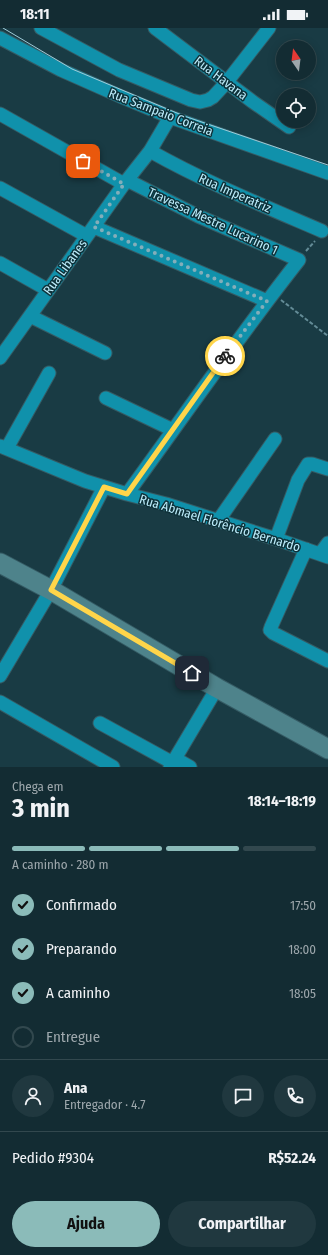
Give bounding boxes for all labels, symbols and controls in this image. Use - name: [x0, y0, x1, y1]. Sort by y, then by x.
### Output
- text: 18:11: [20, 5, 50, 23]
- north arrow: [276, 40, 316, 80]
- map controls: [276, 40, 316, 128]
- street label: Rua Havana: [192, 53, 250, 103]
- street label: Rua Sampaio Correia: [107, 85, 215, 139]
- button: locate: [276, 88, 316, 128]
- pin: [66, 144, 100, 178]
- icon: bag: [72, 150, 94, 172]
- street label: Rua Imperatriz: [196, 170, 274, 216]
- street label: Travessa Mestre Lucarino 1: [146, 184, 280, 258]
- street label: Rua Libanes: [40, 236, 90, 297]
- courier: [205, 336, 245, 376]
- icon: bike: [214, 345, 236, 367]
- street label: Rua Abmael Florêncio Bernardo: [138, 491, 302, 555]
- pin: [175, 656, 209, 690]
- icon: home: [181, 662, 203, 684]
- text: Chega em: [12, 779, 63, 794]
- text: 18:14–18:19: [247, 792, 316, 810]
- text: 3 min: [12, 793, 70, 824]
- text: A caminho · 280 m: [12, 857, 108, 872]
- icon: check: [12, 894, 34, 916]
- text: Confirmado: [46, 896, 117, 914]
- text: 17:50: [290, 898, 316, 913]
- icon: check: [12, 938, 34, 960]
- text: Preparando: [46, 940, 117, 958]
- text: 18:00: [288, 942, 316, 957]
- icon: check: [12, 982, 34, 1004]
- text: A caminho: [46, 984, 110, 1002]
- text: 18:05: [289, 986, 316, 1001]
- text: Entregue: [46, 1028, 100, 1046]
- button: person: [12, 1075, 54, 1117]
- button: chat: [222, 1075, 264, 1117]
- button: phone: [274, 1075, 316, 1117]
- text: Ana: [64, 1079, 87, 1097]
- text: Entregador · 4.7: [64, 1097, 145, 1112]
- text: Pedido #9304: [12, 1149, 94, 1167]
- text: R$52.24: [268, 1149, 316, 1167]
- button: Ajuda: [12, 1201, 160, 1247]
- button: Compartilhar: [168, 1201, 316, 1247]

